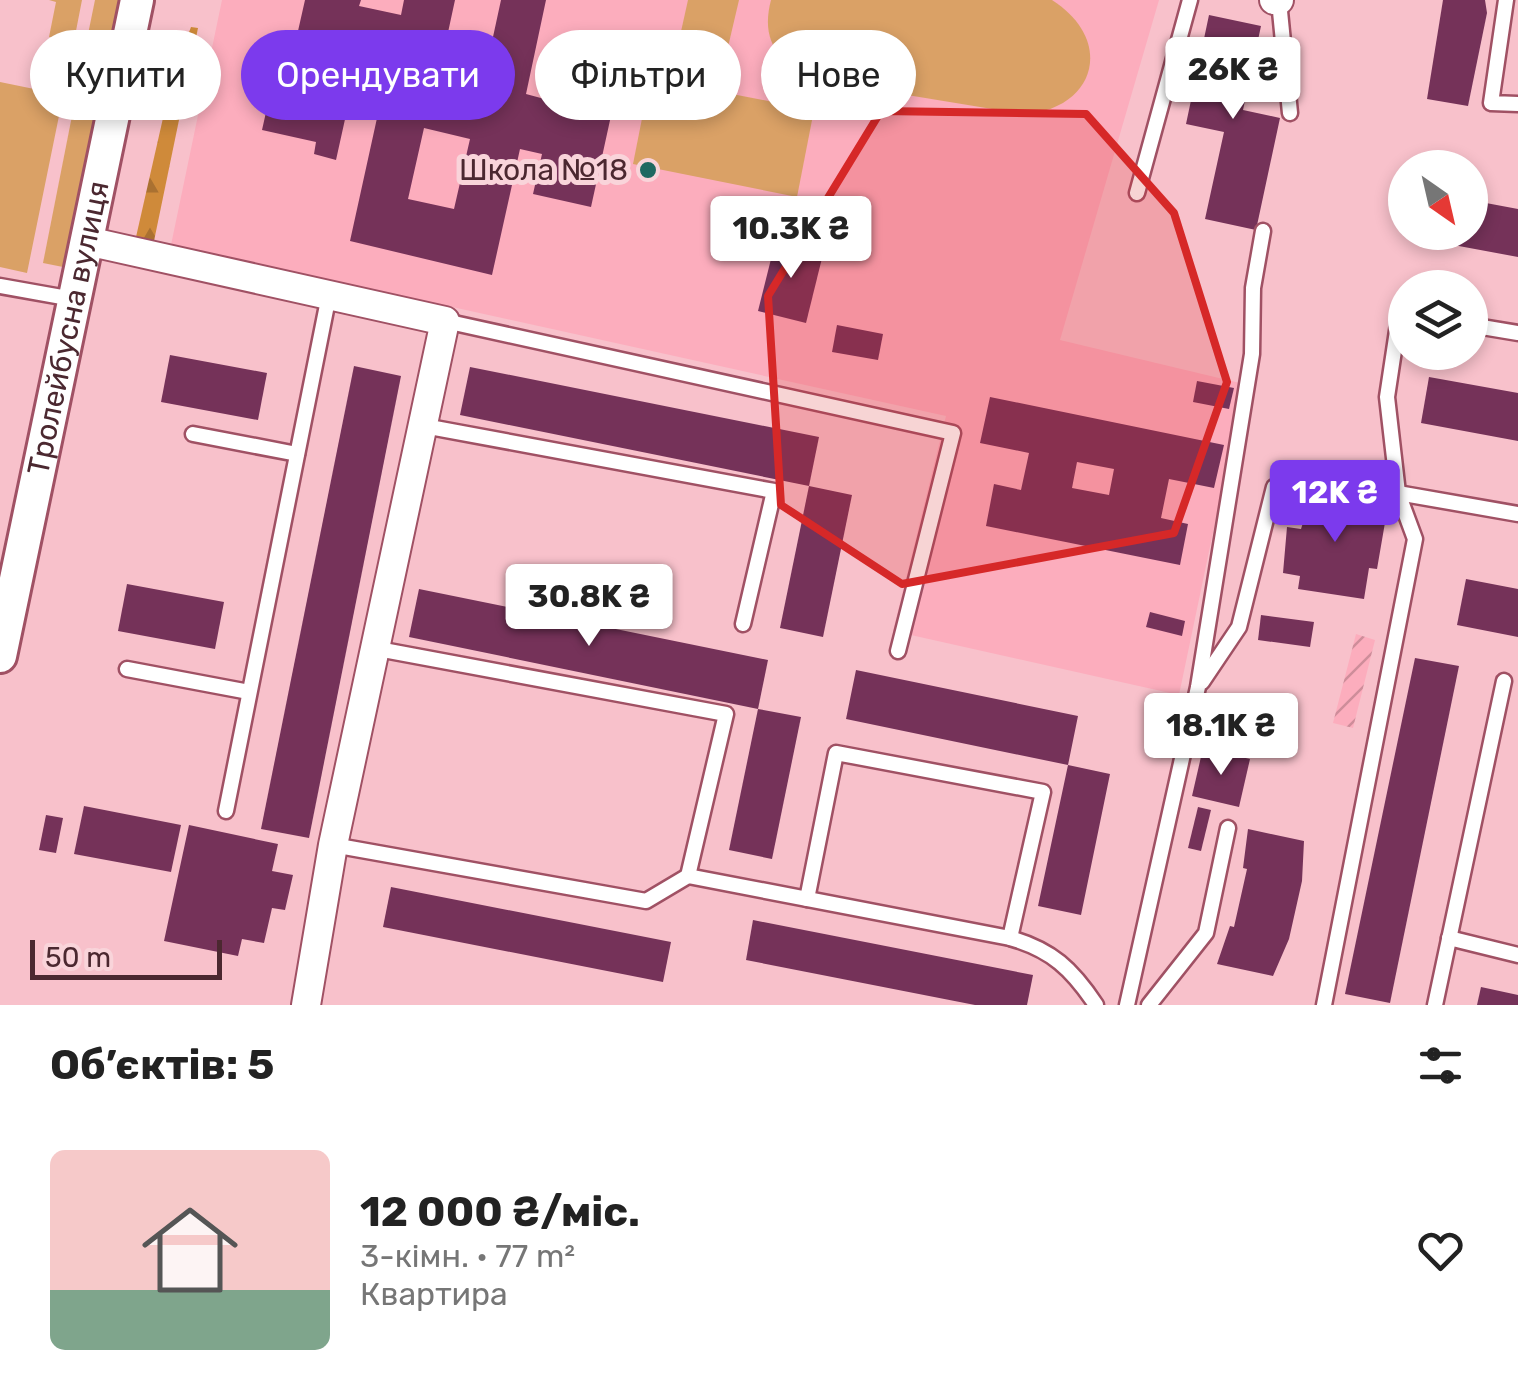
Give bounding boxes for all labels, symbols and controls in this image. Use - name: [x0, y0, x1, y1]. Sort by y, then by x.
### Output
- chip: Купити: [30, 30, 221, 120]
- chip: Орендувати: [241, 30, 515, 120]
- chip: Фільтри: [535, 30, 741, 120]
- chip: Нове: [761, 30, 916, 120]
- pin: 26K ₴: [1163, 37, 1303, 122]
- text: 26K ₴: [1187, 50, 1279, 88]
- north arrow: [1388, 150, 1488, 250]
- map controls: [1388, 150, 1488, 370]
- place label: Школа №18: [459, 152, 628, 188]
- marker: Школа №18: [637, 159, 659, 181]
- street label: Тролейбусна вулиця: [20, 178, 117, 478]
- pin: 10.3K ₴: [699, 196, 883, 281]
- text: 10.3K ₴: [732, 209, 850, 247]
- button: layers: [1388, 270, 1488, 370]
- pin: 12K ₴: [1265, 460, 1405, 545]
- text: 12K ₴: [1292, 473, 1378, 511]
- pin: 30.8K ₴: [497, 564, 681, 649]
- text: 30.8K ₴: [528, 577, 650, 615]
- pin: 18.1K ₴: [1129, 693, 1313, 778]
- text: 18.1K ₴: [1166, 706, 1276, 744]
- scale bar: [30, 935, 222, 980]
- text: 50 m: [45, 941, 111, 974]
- icon: filters: [1413, 1038, 1468, 1093]
- text: Об’єктів: 5: [50, 1040, 274, 1090]
- text: 12 000 ₴/міс.: [360, 1187, 640, 1237]
- icon: home: [130, 1190, 250, 1310]
- icon: heart: [1413, 1223, 1468, 1278]
- text: 3-кімн. · 77 m²: [360, 1237, 575, 1275]
- text: Квартира: [360, 1275, 508, 1313]

